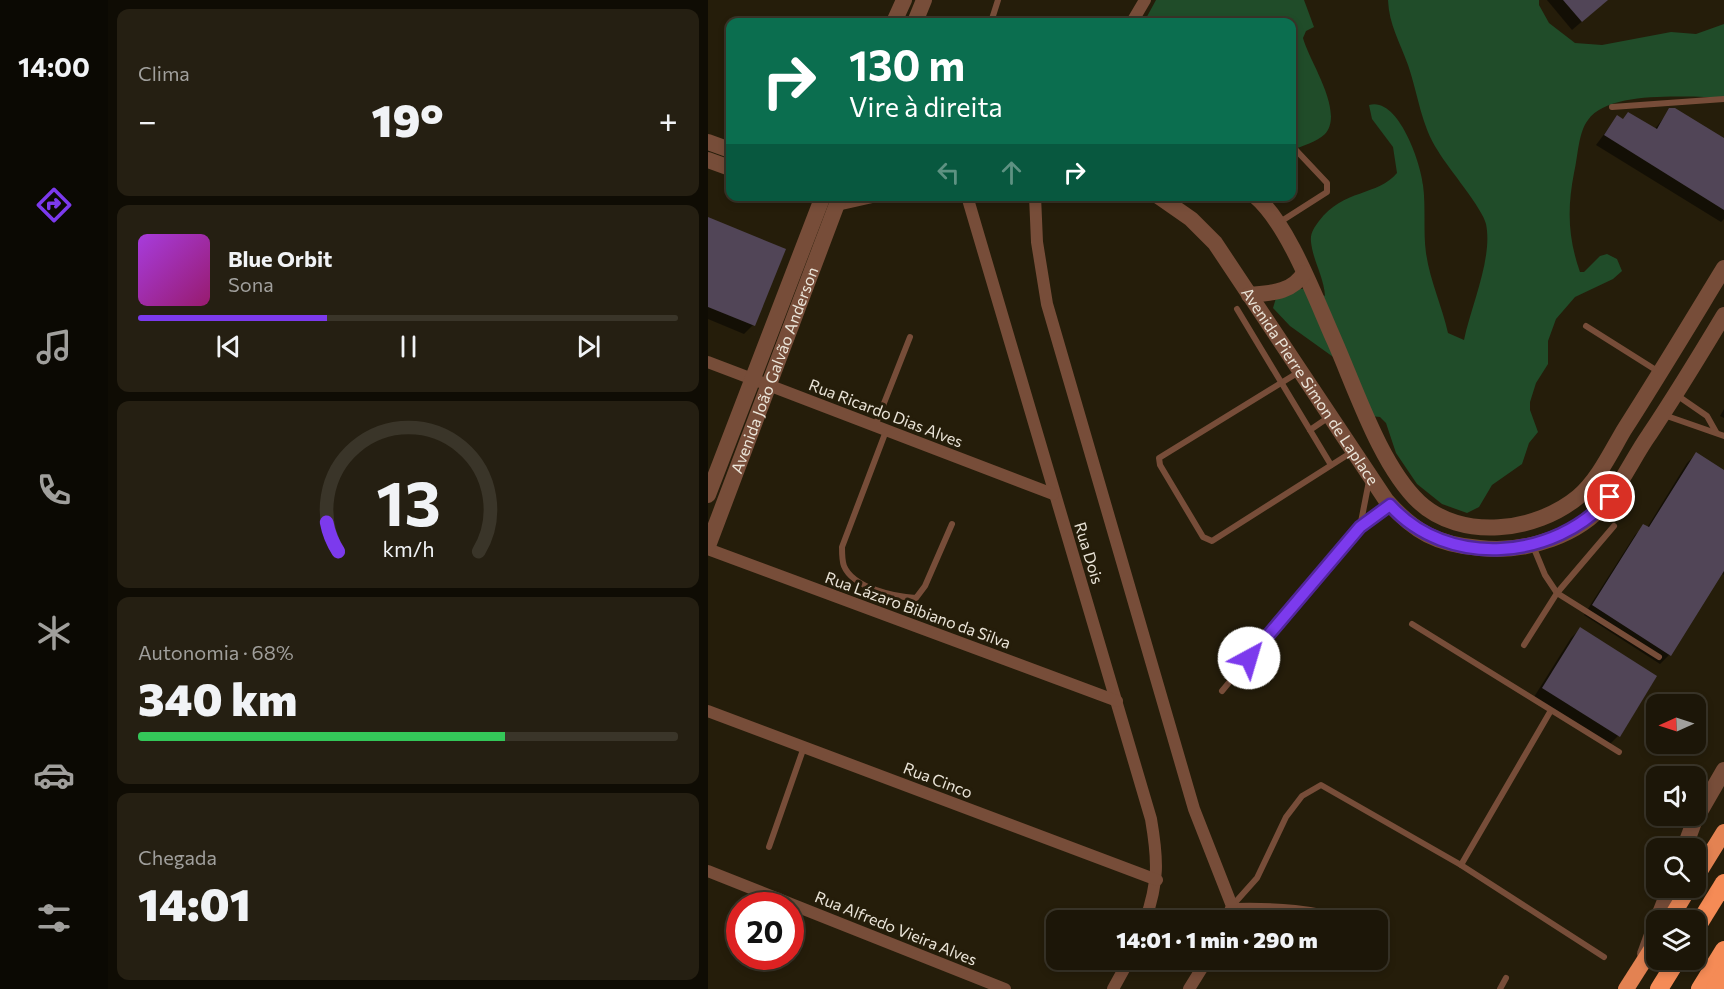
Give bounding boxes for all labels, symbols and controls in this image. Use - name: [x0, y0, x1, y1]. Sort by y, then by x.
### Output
- text: 130 m: [849, 38, 965, 90]
- icon: right: [750, 42, 828, 120]
- text: 14:00: [18, 50, 90, 83]
- text: Clima: [138, 61, 190, 85]
- text: Vire à direita: [849, 90, 1003, 123]
- text: 19°: [372, 91, 444, 146]
- text: −: [138, 99, 157, 140]
- text: +: [659, 99, 678, 140]
- icon: left: [932, 156, 965, 189]
- icon: ahead: [995, 156, 1028, 189]
- icon: right: [1058, 156, 1091, 189]
- icon: directions: [33, 184, 75, 226]
- text: Blue Orbit: [228, 245, 332, 272]
- street label: Avenida João Galvão Anderson: [726, 264, 821, 476]
- text: Sona: [228, 272, 274, 296]
- street label: Avenida Pierre Simon de Laplace: [1238, 283, 1383, 488]
- icon: music: [33, 326, 75, 368]
- icon: previous: [212, 330, 245, 363]
- icon: pause: [392, 330, 425, 363]
- icon: next: [572, 330, 605, 363]
- street label: Rua Ricardo Dias Alves: [806, 374, 966, 451]
- text: 13: [376, 463, 440, 539]
- icon: phone: [33, 469, 75, 511]
- pin: [1584, 471, 1635, 522]
- icon: arrive: [1593, 480, 1626, 513]
- street label: Rua Dois: [1071, 520, 1108, 586]
- text: km/h: [382, 535, 434, 561]
- street label: Rua Lázaro Bibiano da Silva: [823, 567, 1014, 652]
- icon: climate: [33, 612, 75, 654]
- position arrow: [1217, 626, 1281, 690]
- text: Autonomia · 68%: [138, 640, 294, 664]
- text: 340 km: [138, 670, 297, 725]
- north arrow: [1646, 694, 1706, 754]
- map controls: [1646, 694, 1706, 970]
- icon: car: [33, 754, 75, 796]
- street label: Rua Cinco: [901, 758, 976, 801]
- button: sound: [1646, 766, 1706, 826]
- button: search: [1646, 838, 1706, 898]
- text: Chegada: [138, 845, 217, 869]
- text: 14:01: [138, 875, 251, 930]
- street label: Rua Alfredo Vieira Alves: [812, 886, 980, 969]
- speed limit sign: 20: [726, 892, 804, 970]
- icon: filters: [33, 897, 75, 939]
- button: layers: [1646, 910, 1706, 970]
- text: 14:01 · 1 min · 290 m: [1116, 926, 1318, 953]

